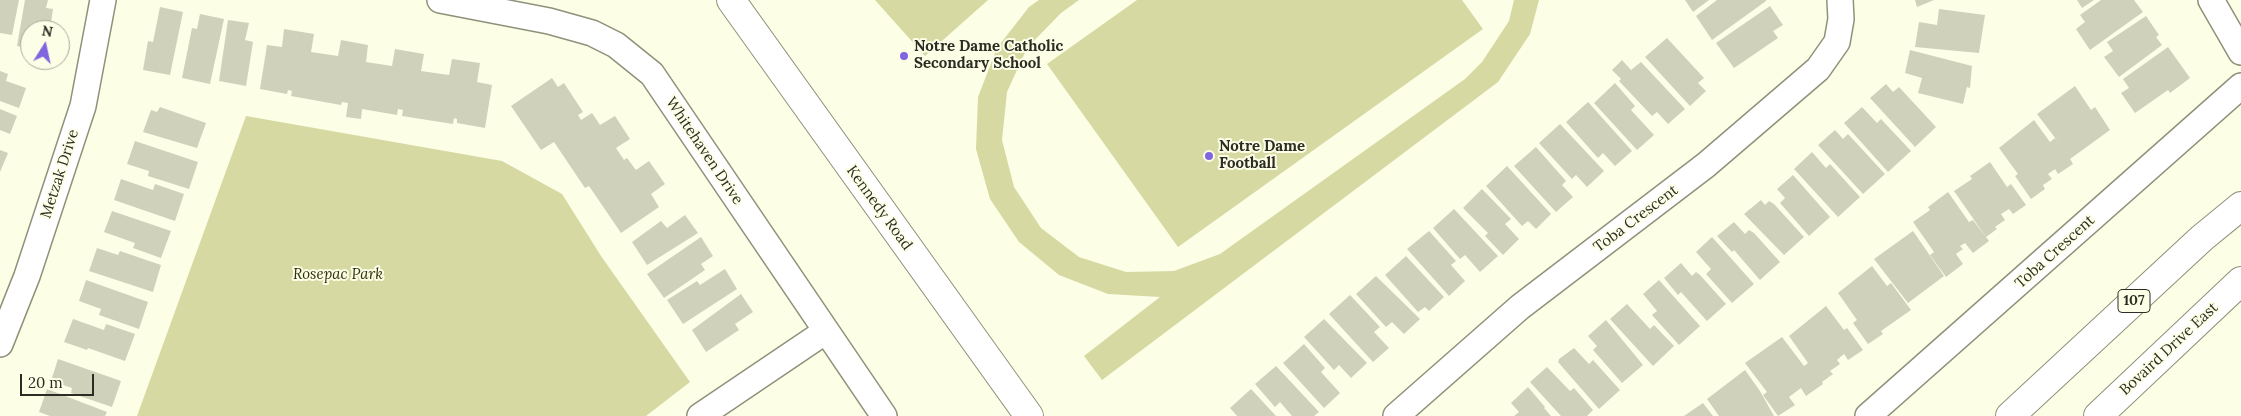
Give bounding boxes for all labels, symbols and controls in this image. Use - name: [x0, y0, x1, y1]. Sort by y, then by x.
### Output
- north arrow: [20, 20, 70, 70]
- text: N: [41, 21, 54, 41]
- place label: Notre Dame Catholic Secondary School: [914, 38, 1063, 73]
- marker: Notre Dame Catholic Secondary School: [898, 50, 910, 62]
- street label: Whitehaven Drive: [661, 94, 747, 208]
- street label: Metzak Drive: [37, 127, 83, 221]
- place label: Notre Dame Football: [1219, 138, 1305, 173]
- marker: Notre Dame Football: [1203, 150, 1215, 162]
- street label: Kennedy Road: [842, 162, 916, 254]
- street label: Toba Crescent: [1590, 181, 1682, 257]
- street label: Toba Crescent: [2012, 212, 2098, 292]
- park label: Rosepac Park: [293, 266, 383, 284]
- road number: 107: [2118, 290, 2150, 312]
- street label: Bovaird Drive East: [2116, 299, 2222, 399]
- scale bar: [22, 364, 96, 396]
- text: 20 m: [28, 373, 63, 392]

